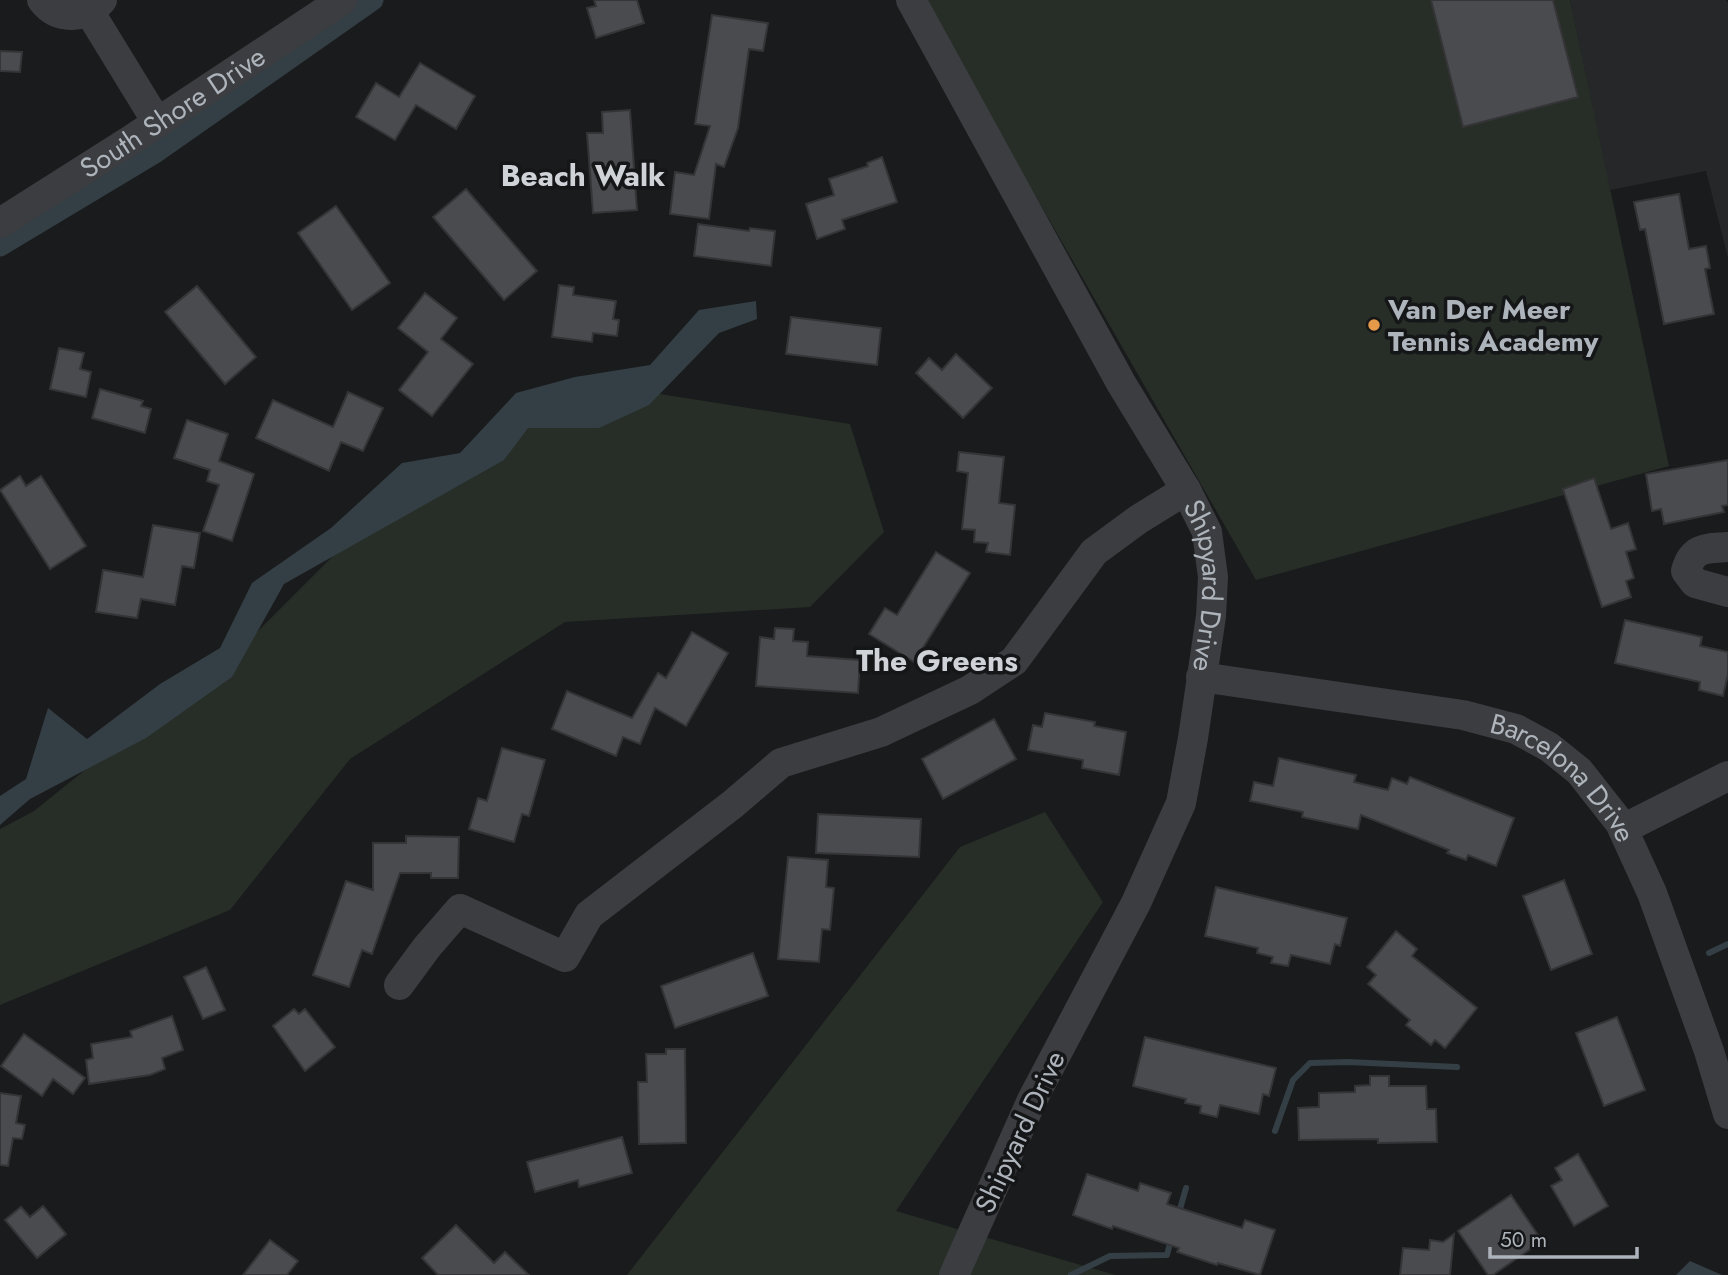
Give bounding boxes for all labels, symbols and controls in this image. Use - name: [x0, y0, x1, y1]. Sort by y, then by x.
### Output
- street label: South Shore Drive: [71, 36, 273, 188]
- district label: Beach Walk: [501, 154, 666, 197]
- place label: Van Der Meer Tennis Academy: [1387, 289, 1599, 362]
- marker: Van Der Meer Tennis Academy: [1366, 317, 1382, 333]
- street label: Shipyard Drive: [1173, 492, 1234, 674]
- district label: The Greens: [856, 639, 1018, 682]
- street label: Barcelona Drive: [1486, 703, 1646, 848]
- street label: Shipyard Drive: [964, 1044, 1076, 1220]
- scale bar: [1490, 1216, 1637, 1260]
- text: 50 m: [1500, 1225, 1547, 1255]

